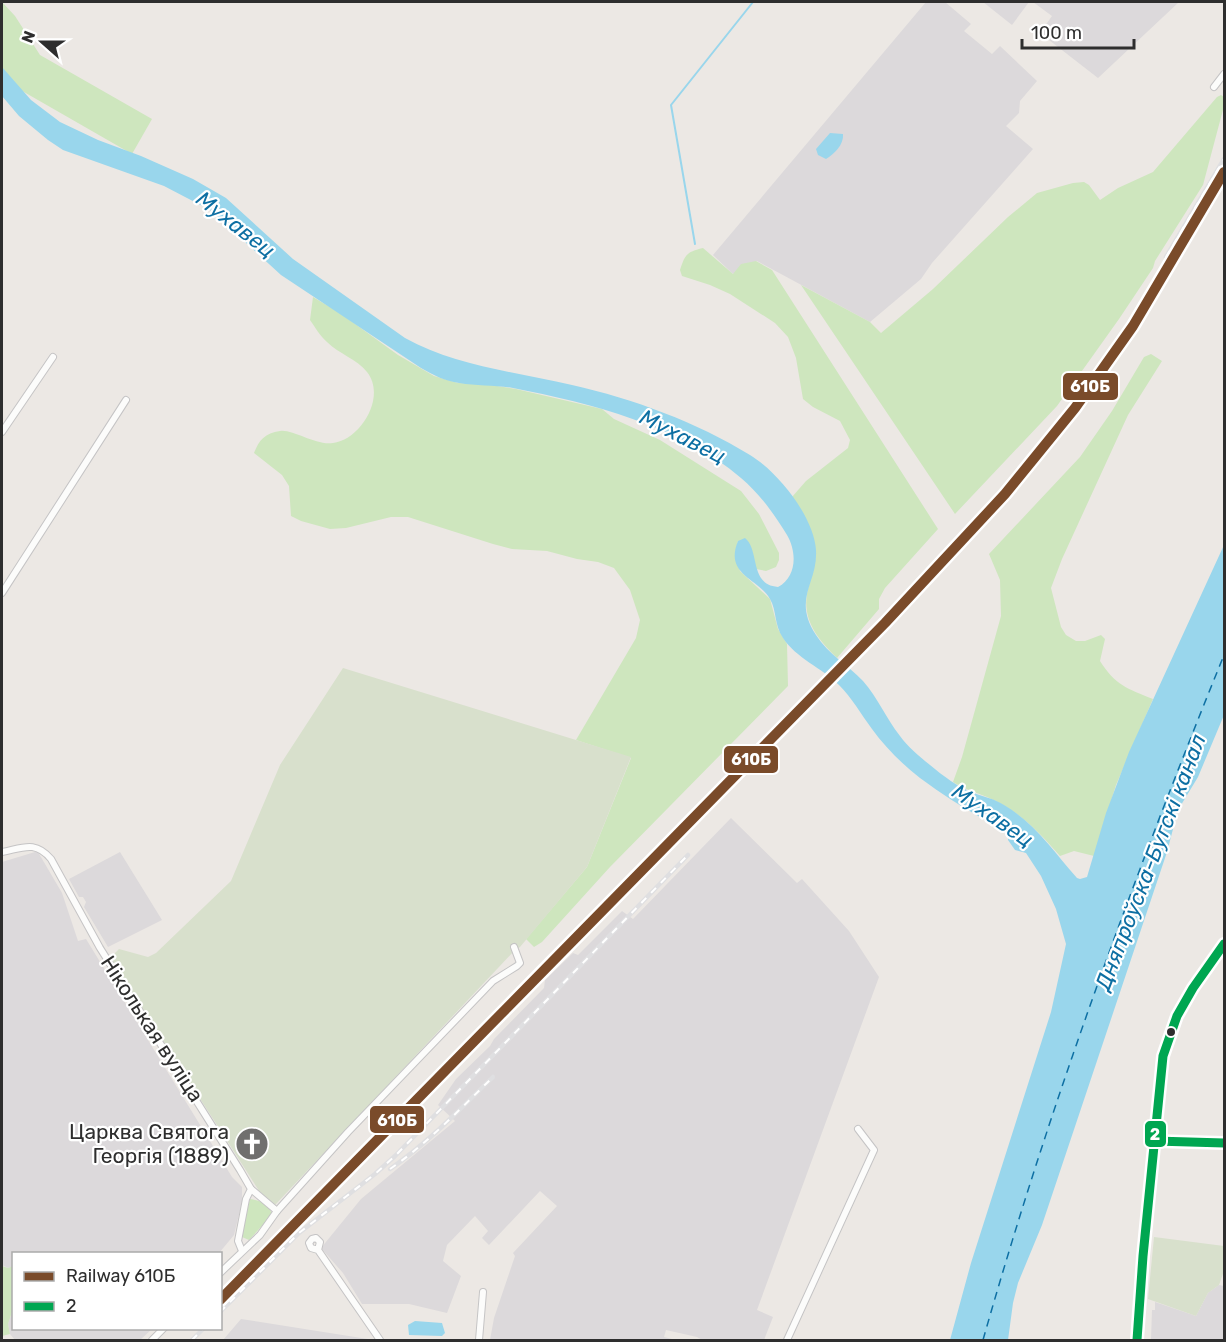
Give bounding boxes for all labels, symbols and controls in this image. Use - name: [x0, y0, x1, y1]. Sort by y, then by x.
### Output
- north arrow: [12, 12, 72, 72]
- scale bar: [1022, 12, 1134, 50]
- text: 100 m: [1031, 22, 1082, 44]
- text: N: [18, 28, 39, 46]
- water label: Мухавец: [191, 185, 281, 264]
- line badge: 610Б: [1062, 372, 1119, 401]
- text: 610Б: [1070, 377, 1110, 396]
- water label: Мухавец: [635, 403, 730, 470]
- water label: Дняпроўска-Бугскі канал: [1088, 730, 1212, 996]
- line badge: 610Б: [723, 745, 779, 774]
- text: 610Б: [731, 750, 771, 769]
- water label: Мухавец: [947, 778, 1039, 853]
- street label: Ніколькая вуліца: [96, 951, 209, 1107]
- unlabelled marker: [1165, 1026, 1177, 1038]
- line badge: 610Б: [369, 1105, 425, 1134]
- text: 610Б: [377, 1111, 417, 1130]
- place label: Царква Святога Георгія (1889): [69, 1119, 229, 1168]
- line badge: 2: [1144, 1120, 1167, 1148]
- text: 2: [1150, 1125, 1160, 1144]
- church icon: Царква Святога Георгія (1889): [234, 1126, 270, 1162]
- legend: [12, 1252, 222, 1330]
- text: Railway 610Б: [66, 1265, 175, 1287]
- text: 2: [66, 1295, 77, 1317]

